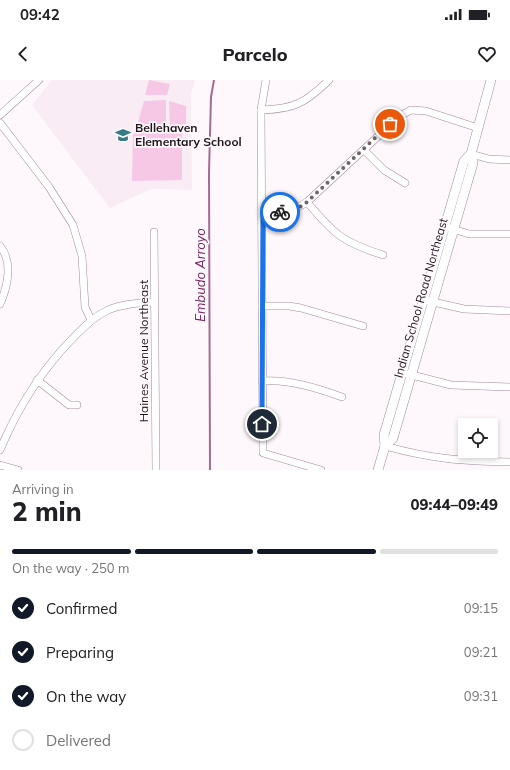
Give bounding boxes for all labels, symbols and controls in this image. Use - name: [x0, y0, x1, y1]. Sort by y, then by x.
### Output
- text: 09:42: [20, 5, 60, 24]
- icon: back: [12, 43, 34, 65]
- text: Parcelo: [222, 43, 288, 66]
- icon: heart: [476, 43, 498, 65]
- pin: [373, 107, 407, 141]
- icon: bag: [379, 113, 401, 135]
- place label: Bellehaven Elementary School: [135, 120, 242, 149]
- school or university icon: Bellehaven Elementary School: [114, 126, 132, 144]
- courier: [260, 192, 300, 232]
- icon: bike: [269, 201, 291, 223]
- street label: Indian School Road Northeast: [390, 216, 451, 380]
- water label: Embudo Arroyo: [192, 228, 208, 322]
- street label: Haines Avenue Northeast: [136, 280, 151, 422]
- pin: [245, 407, 279, 441]
- icon: home: [251, 413, 273, 435]
- map controls: [458, 418, 498, 458]
- button: locate: [458, 418, 498, 458]
- text: Arriving in: [12, 481, 74, 497]
- text: 2 min: [12, 495, 82, 528]
- text: 09:44–09:49: [411, 495, 498, 514]
- text: On the way · 250 m: [12, 560, 129, 576]
- icon: check: [12, 597, 34, 619]
- text: Confirmed: [46, 599, 117, 618]
- text: 09:15: [464, 600, 498, 616]
- icon: check: [12, 641, 34, 663]
- text: Preparing: [46, 643, 114, 662]
- text: 09:21: [464, 644, 498, 660]
- icon: check: [12, 685, 34, 707]
- text: On the way: [46, 687, 126, 706]
- text: 09:31: [464, 688, 498, 704]
- text: Delivered: [46, 731, 111, 750]

